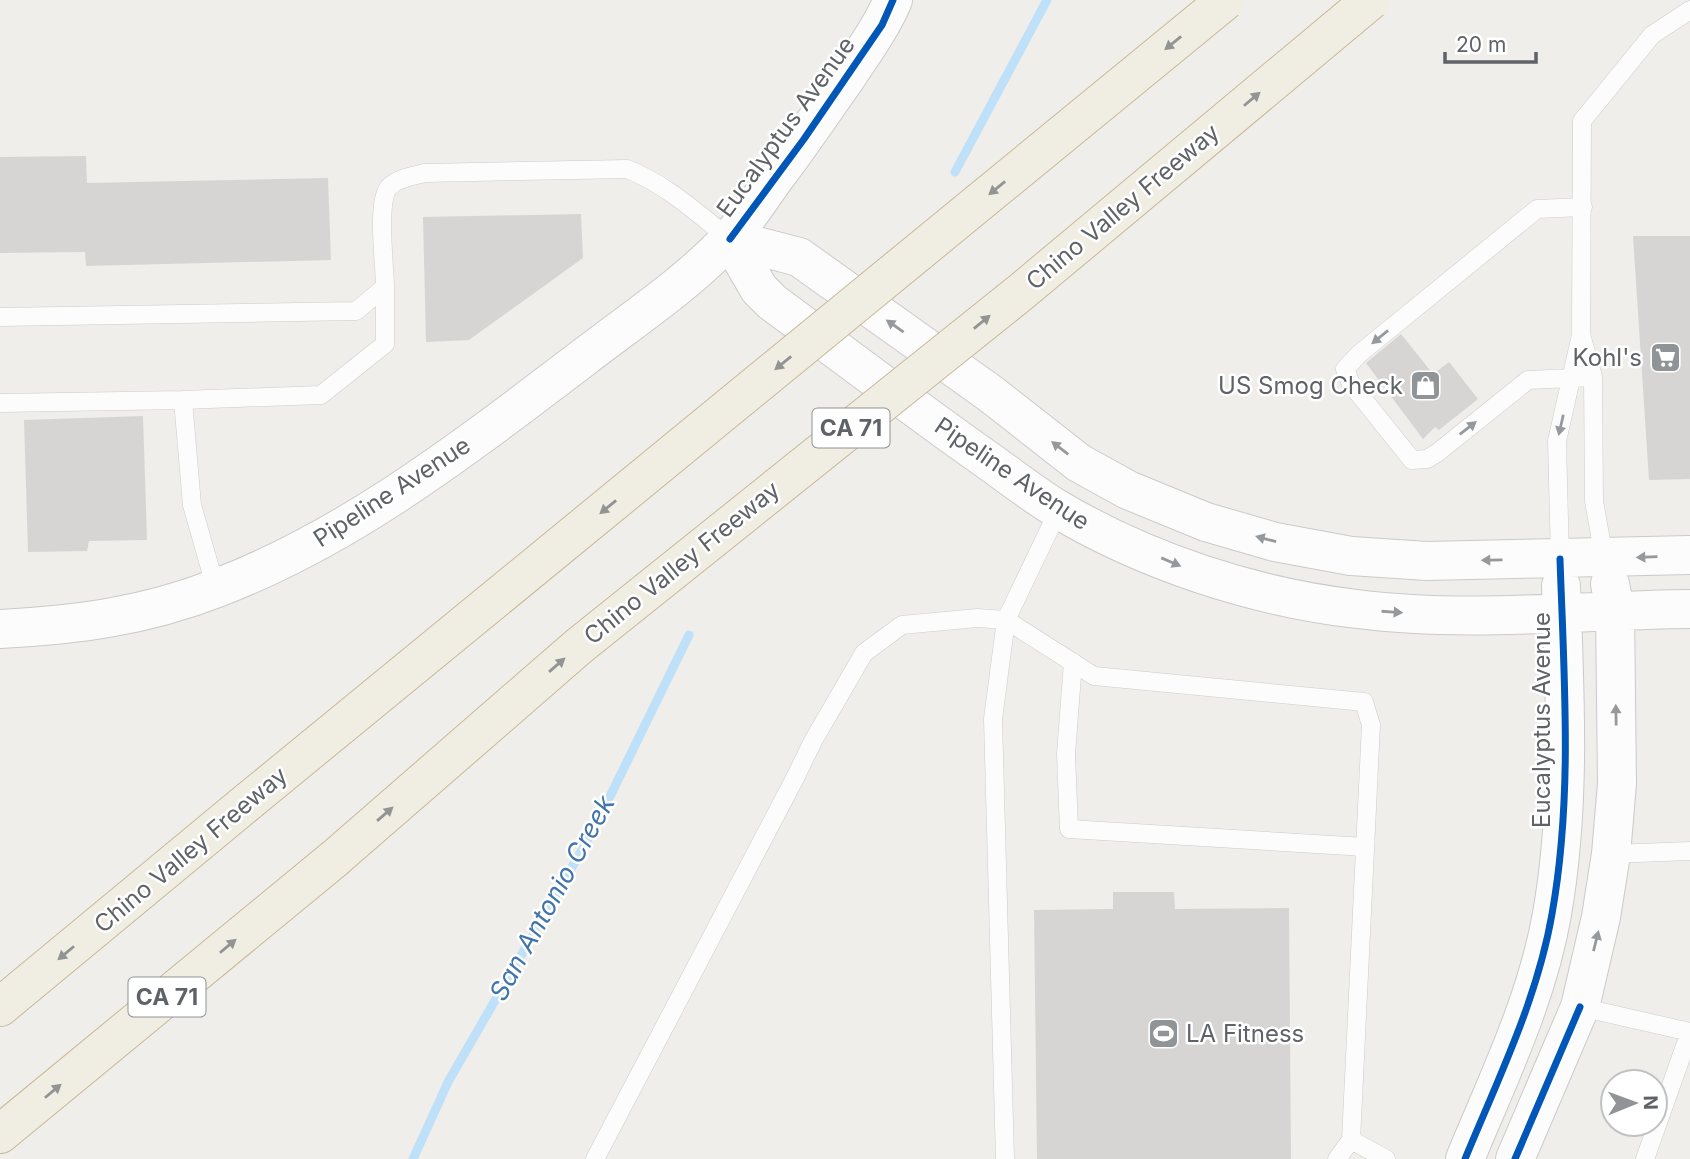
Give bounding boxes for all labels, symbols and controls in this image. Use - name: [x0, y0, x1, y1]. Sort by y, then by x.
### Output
- scale bar: [1445, 21, 1536, 65]
- street label: Eucalyptus Avenue: [710, 31, 861, 223]
- text: 20 m: [1456, 32, 1506, 57]
- one-way arrow: [1164, 36, 1182, 51]
- one-way arrow: [1243, 91, 1261, 107]
- street label: Chino Valley Freeway: [1020, 117, 1225, 296]
- one-way arrow: [989, 180, 1007, 195]
- one-way arrow: [973, 315, 991, 330]
- one-way arrow: [886, 319, 904, 333]
- one-way arrow: [1371, 329, 1389, 344]
- supermarket icon: Kohl's: [1648, 341, 1682, 375]
- place label: Kohl's: [1573, 343, 1642, 372]
- one-way arrow: [775, 355, 792, 370]
- shop icon: US Smog Check: [1409, 369, 1443, 403]
- place label: US Smog Check: [1218, 371, 1403, 400]
- road number: CA 71: [812, 408, 890, 448]
- street label: Pipeline Avenue: [929, 411, 1095, 536]
- one-way arrow: [1555, 414, 1566, 436]
- one-way arrow: [1458, 421, 1476, 436]
- street label: Pipeline Avenue: [308, 430, 475, 553]
- one-way arrow: [1051, 441, 1068, 456]
- street label: Chino Valley Freeway: [578, 475, 785, 650]
- one-way arrow: [599, 500, 617, 515]
- one-way arrow: [1255, 533, 1277, 544]
- one-way arrow: [1636, 551, 1658, 562]
- one-way arrow: [1481, 554, 1503, 566]
- one-way arrow: [1160, 557, 1181, 568]
- one-way arrow: [1381, 607, 1403, 618]
- street label: Eucalyptus Avenue: [1527, 612, 1556, 828]
- one-way arrow: [548, 657, 566, 673]
- one-way arrow: [1610, 704, 1622, 726]
- street label: Chino Valley Freeway: [88, 760, 293, 939]
- water label: San Antonio Creek: [482, 789, 621, 1006]
- one-way arrow: [377, 807, 394, 822]
- one-way arrow: [1590, 930, 1601, 952]
- one-way arrow: [219, 938, 237, 954]
- one-way arrow: [57, 945, 74, 960]
- road number: CA 71: [128, 978, 206, 1016]
- sports icon: LA Fitness: [1146, 1017, 1180, 1051]
- place label: LA Fitness: [1186, 1019, 1304, 1048]
- north arrow: [1599, 1068, 1669, 1138]
- one-way arrow: [44, 1084, 61, 1099]
- text: N: [1639, 1095, 1662, 1110]

